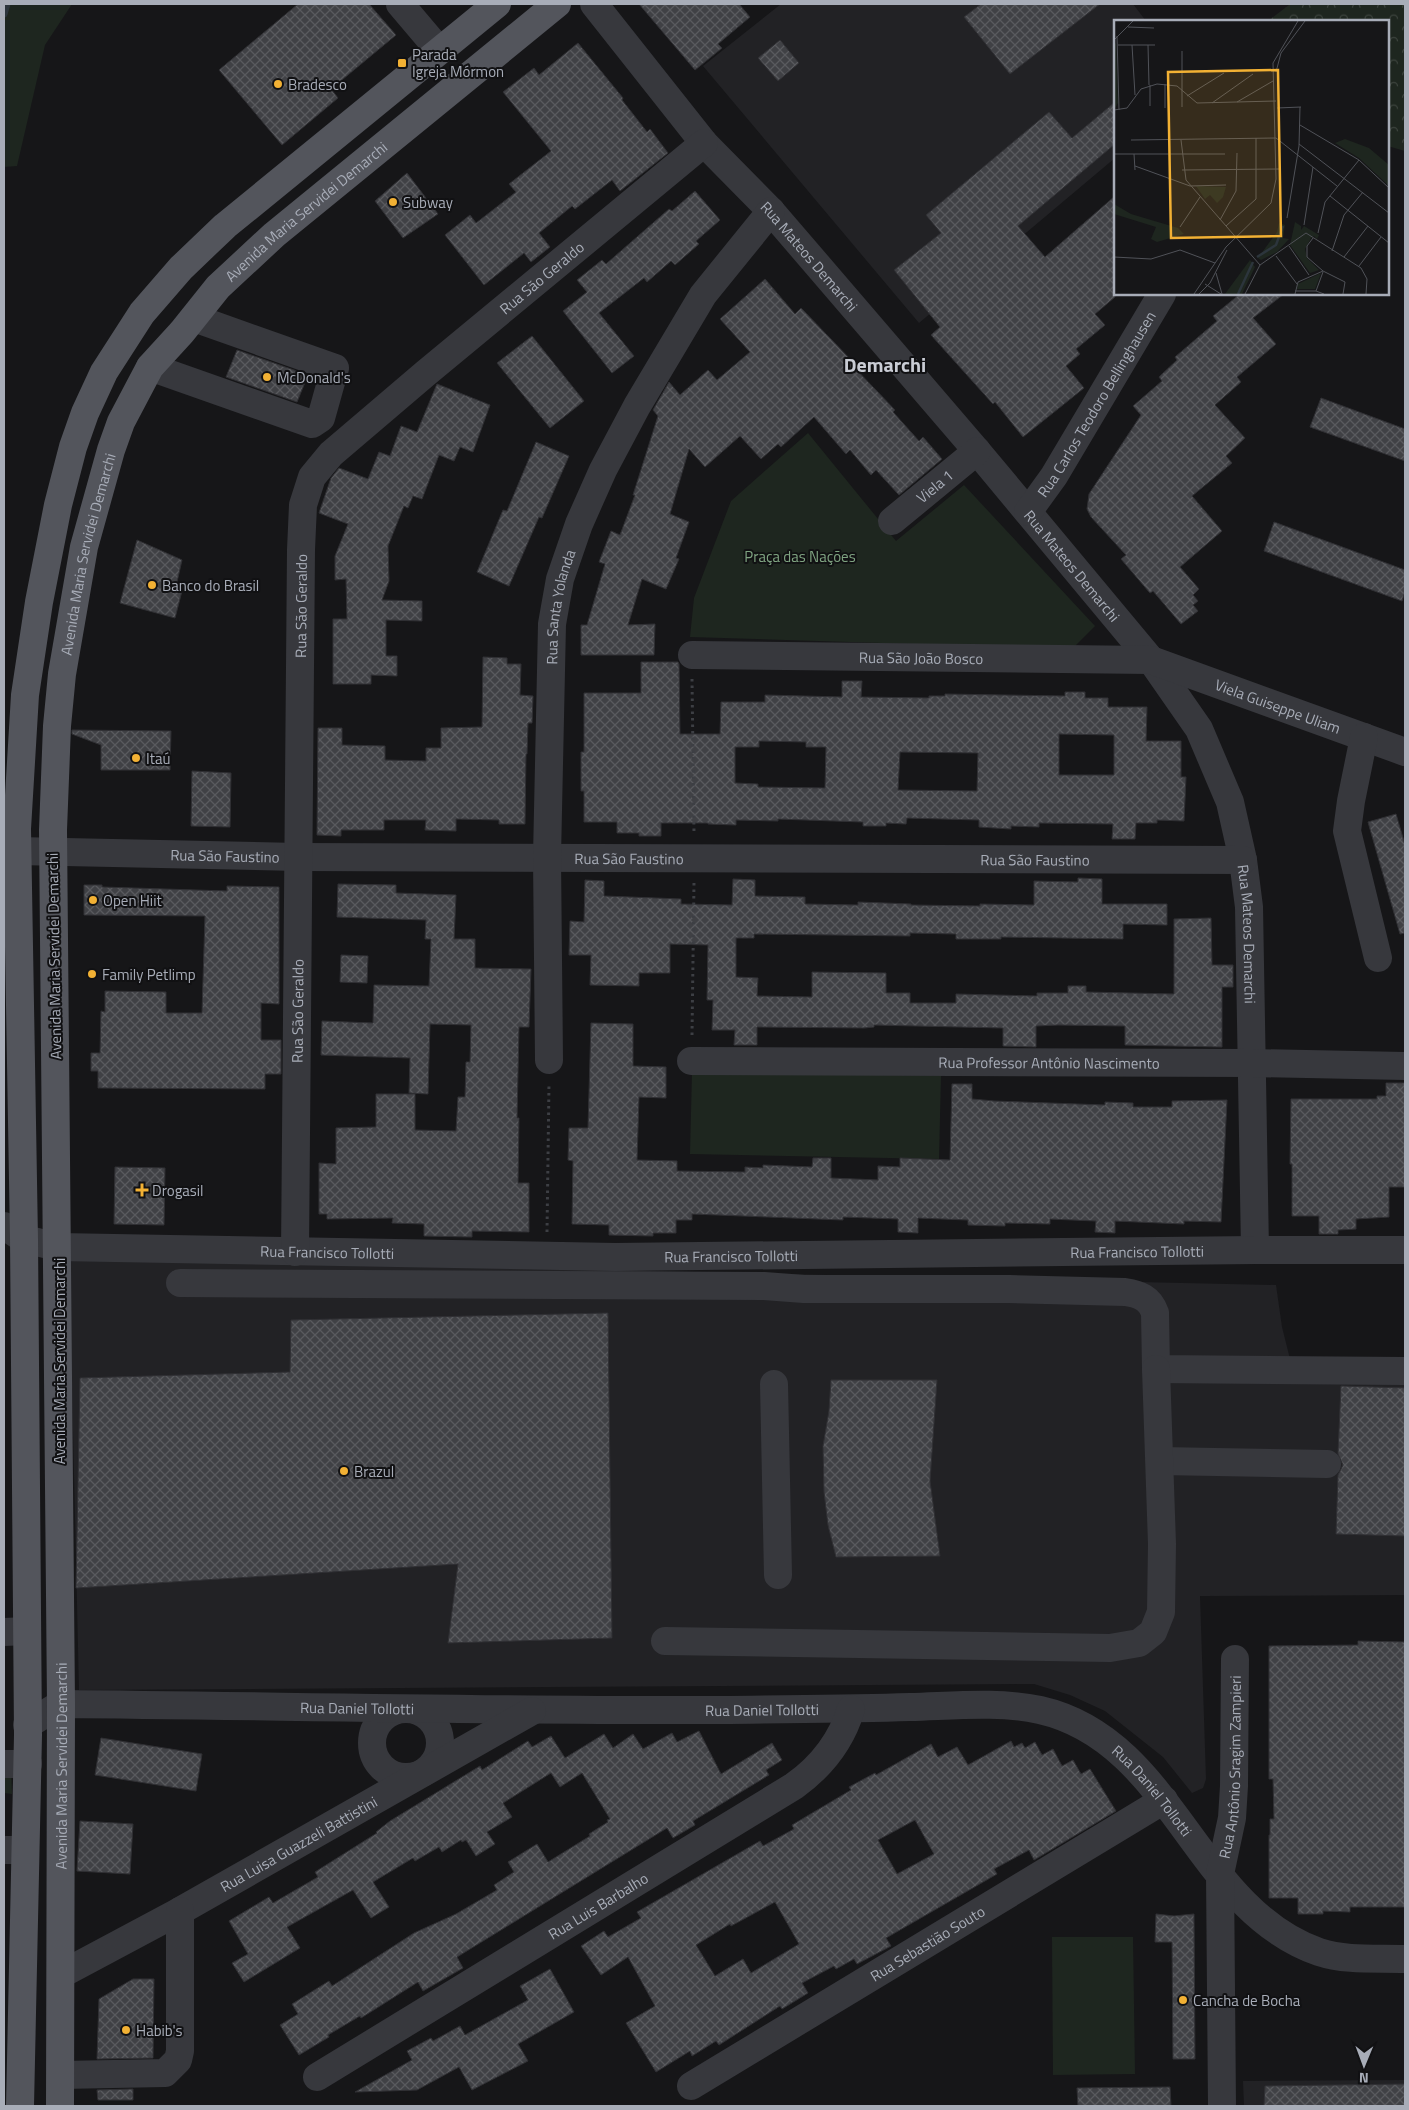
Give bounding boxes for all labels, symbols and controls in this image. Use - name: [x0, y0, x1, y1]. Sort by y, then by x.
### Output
- inset map: [1114, 20, 1389, 295]
- place label: Parada Igreja Mórmon: [412, 43, 504, 83]
- marker: Parada Igreja Mórmon: [396, 57, 408, 69]
- place label: Bradesco: [288, 73, 347, 96]
- marker: Bradesco: [272, 78, 284, 90]
- street label: Avenida Maria Servidei Demarchi: [219, 136, 392, 287]
- place label: Subway: [403, 191, 453, 214]
- street label: Rua Mateos Demarchi: [755, 195, 864, 316]
- marker: Subway: [387, 196, 399, 208]
- street label: Rua São Geraldo: [494, 235, 589, 319]
- street label: Rua Carlos Teodoro Bellinghausen: [1031, 306, 1161, 502]
- district label: Demarchi: [844, 349, 926, 380]
- place label: McDonald's: [277, 366, 351, 389]
- marker: McDonald's: [261, 371, 273, 383]
- street label: Avenida Maria Servidei Demarchi: [54, 450, 121, 657]
- street label: Viela 1: [911, 464, 958, 508]
- street label: Rua Mateos Demarchi: [1019, 505, 1126, 626]
- park label: Praça das Nações: [744, 545, 856, 568]
- street label: Rua Santa Yolanda: [540, 546, 581, 665]
- street label: Rua São Geraldo: [289, 554, 312, 658]
- place label: Banco do Brasil: [162, 574, 259, 597]
- marker: Banco do Brasil: [146, 579, 158, 591]
- street label: Rua São João Bosco: [859, 645, 983, 670]
- street label: Viela Guiseppe Uliam: [1212, 673, 1344, 739]
- place label: Itaú: [146, 747, 170, 770]
- marker: Itaú: [130, 752, 142, 764]
- street label: Rua São Faustino: [170, 843, 280, 868]
- street label: Rua São Faustino: [574, 846, 684, 870]
- street label: Rua São Faustino: [980, 848, 1090, 871]
- street label: Avenida Maria Servidei Demarchi: [41, 853, 67, 1059]
- street label: Rua Mateos Demarchi: [1232, 863, 1262, 1004]
- place label: Open Hiit: [103, 889, 162, 912]
- marker: Open Hiit: [87, 894, 99, 906]
- street label: Rua São Geraldo: [285, 959, 309, 1063]
- place label: Family Petlimp: [102, 963, 196, 986]
- marker: Family Petlimp: [86, 968, 98, 980]
- street label: Rua Professor Antônio Nascimento: [938, 1050, 1160, 1074]
- place label: Drogasil: [152, 1179, 204, 1202]
- marker: Drogasil: [136, 1184, 148, 1196]
- street label: Rua Francisco Tollotti: [260, 1239, 394, 1265]
- street label: Rua Francisco Tollotti: [1070, 1239, 1204, 1264]
- street label: Rua Francisco Tollotti: [664, 1243, 798, 1268]
- street label: Avenida Maria Servidei Demarchi: [48, 1258, 71, 1464]
- place label: Brazul: [354, 1460, 394, 1483]
- marker: Brazul: [338, 1465, 350, 1477]
- street label: Avenida Maria Servidei Demarchi: [49, 1663, 73, 1869]
- street label: Rua Antônio Sragim Zampieri: [1212, 1675, 1246, 1861]
- street label: Rua Daniel Tollotti: [300, 1695, 414, 1720]
- street label: Rua Daniel Tollotti: [705, 1697, 819, 1722]
- street label: Rua Daniel Tollotti: [1107, 1739, 1198, 1841]
- street label: Rua Luisa Guazzeli Battistini: [216, 1790, 381, 1898]
- street label: Rua Luis Barbalho: [543, 1866, 652, 1945]
- street label: Rua Sebastião Souto: [865, 1900, 989, 1987]
- place label: Cancha de Bocha: [1193, 1989, 1301, 2012]
- marker: Cancha de Bocha: [1177, 1994, 1189, 2006]
- place label: Habib's: [136, 2019, 183, 2042]
- marker: Habib's: [120, 2024, 132, 2036]
- north arrow: [1339, 2040, 1389, 2090]
- text: N: [1359, 2068, 1369, 2089]

